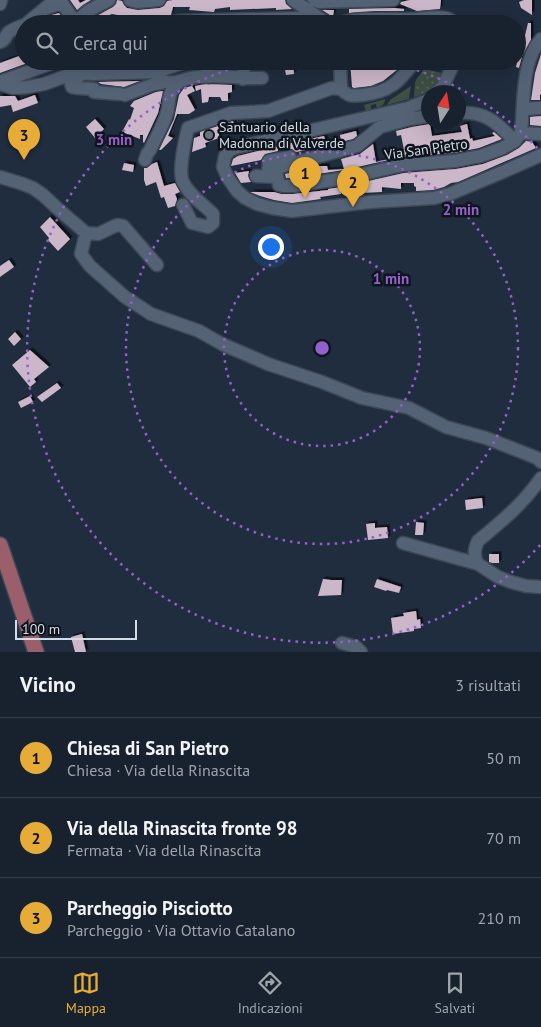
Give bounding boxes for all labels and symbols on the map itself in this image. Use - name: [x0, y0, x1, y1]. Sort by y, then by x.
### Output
- north arrow: [421, 85, 466, 130]
- place label: Santuario della Madonna di Valverde: [219, 118, 344, 152]
- pin: 3: [8, 119, 40, 160]
- marker: Santuario della Madonna di Valverde: [203, 129, 215, 141]
- text: 3 min: [96, 130, 132, 149]
- street label: Via San Pietro: [382, 134, 469, 164]
- pin: 1: [289, 157, 321, 198]
- pin: 2: [337, 166, 369, 207]
- text: 2 min: [443, 200, 479, 219]
- your location: [258, 234, 284, 260]
- text: 1 min: [373, 269, 409, 288]
- centre of rings: [313, 339, 331, 357]
- scale bar: [15, 617, 138, 640]

